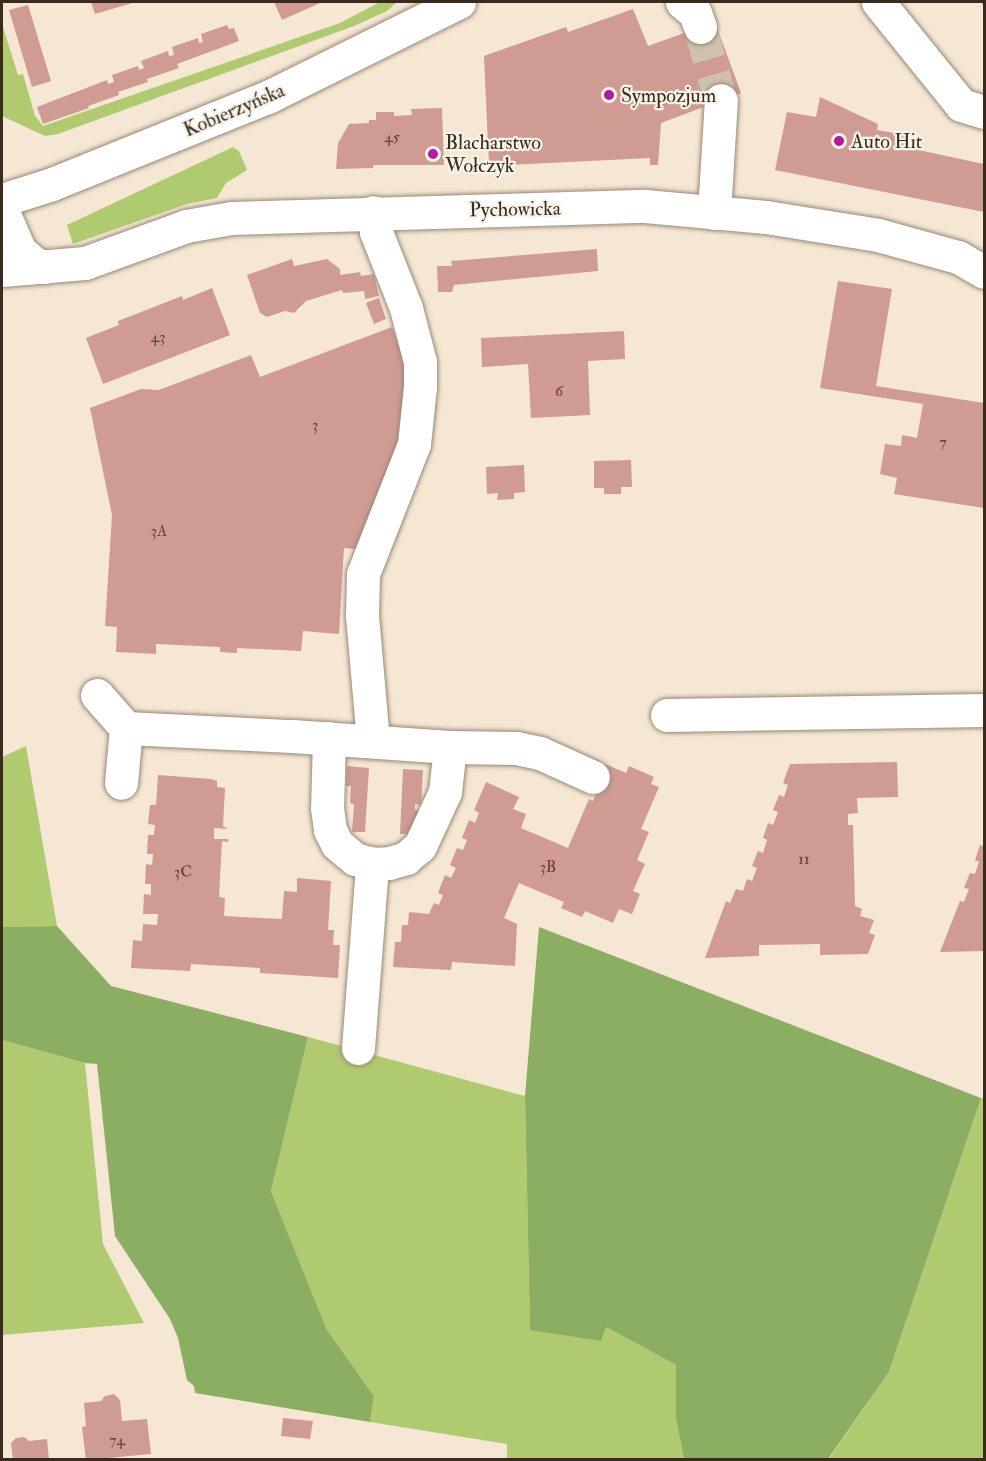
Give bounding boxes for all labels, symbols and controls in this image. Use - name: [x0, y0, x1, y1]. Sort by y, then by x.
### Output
- street label: Kobierzyńska: [180, 78, 288, 142]
- place label: Sympozjum: [621, 83, 716, 107]
- marker: Sympozjum: [602, 88, 616, 102]
- house number: 45: [384, 127, 400, 147]
- place label: Auto Hit: [851, 129, 922, 153]
- place label: Blacharstwo Wołczyk: [445, 130, 541, 177]
- marker: Auto Hit: [832, 134, 846, 148]
- marker: Blacharstwo Wołczyk: [426, 147, 440, 161]
- street label: Pychowicka: [469, 196, 561, 222]
- house number: 43: [151, 327, 165, 347]
- house number: 6: [555, 381, 563, 401]
- house number: 3: [312, 415, 318, 435]
- house number: 7: [939, 432, 947, 452]
- house number: 3A: [151, 521, 167, 541]
- house number: 11: [798, 849, 810, 869]
- house number: 3B: [540, 857, 556, 877]
- house number: 3C: [174, 862, 192, 882]
- house number: 74: [109, 1430, 125, 1450]

